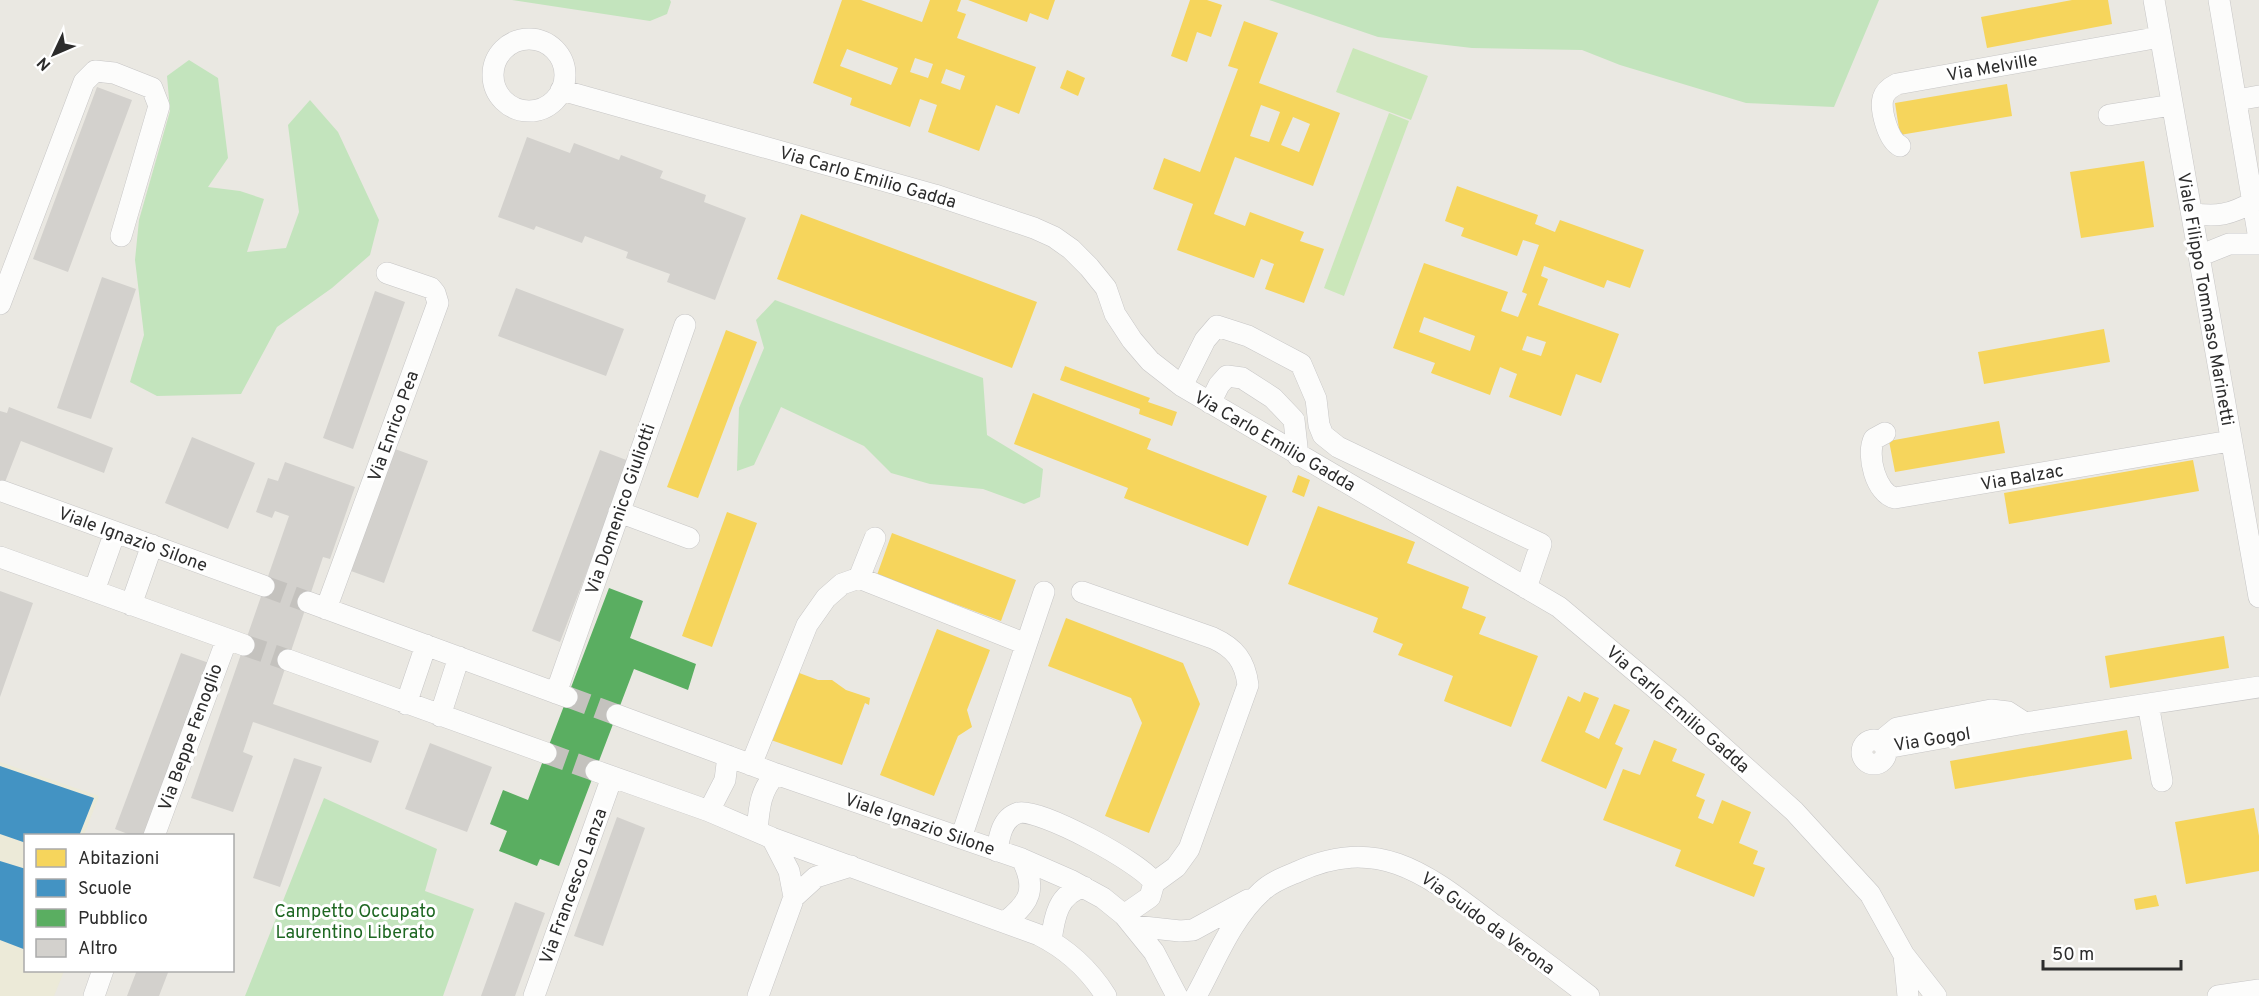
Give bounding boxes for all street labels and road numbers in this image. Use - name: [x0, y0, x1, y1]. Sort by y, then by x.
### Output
- street label: Via Melville: [1945, 49, 2039, 88]
- street label: Via Carlo Emilio Gadda: [776, 142, 959, 215]
- street label: Viale Filippo Tommaso Marinetti: [2171, 171, 2238, 428]
- street label: Via Enrico Pea: [364, 368, 425, 485]
- street label: Via Carlo Emilio Gadda: [1189, 387, 1359, 498]
- street label: Via Domenico Giuliotti: [581, 421, 661, 598]
- street label: Via Balzac: [1979, 460, 2066, 497]
- street label: Viale Ignazio Silone: [55, 503, 210, 578]
- street label: Via Carlo Emilio Gadda: [1600, 641, 1754, 779]
- street label: Via Beppe Fenoglio: [154, 661, 229, 814]
- street label: Via Gogol: [1892, 723, 1972, 758]
- street label: Viale Ignazio Silone: [841, 789, 998, 862]
- street label: Via Francesco Lanza: [536, 805, 613, 968]
- street label: Via Guido da Verona: [1415, 868, 1559, 981]

